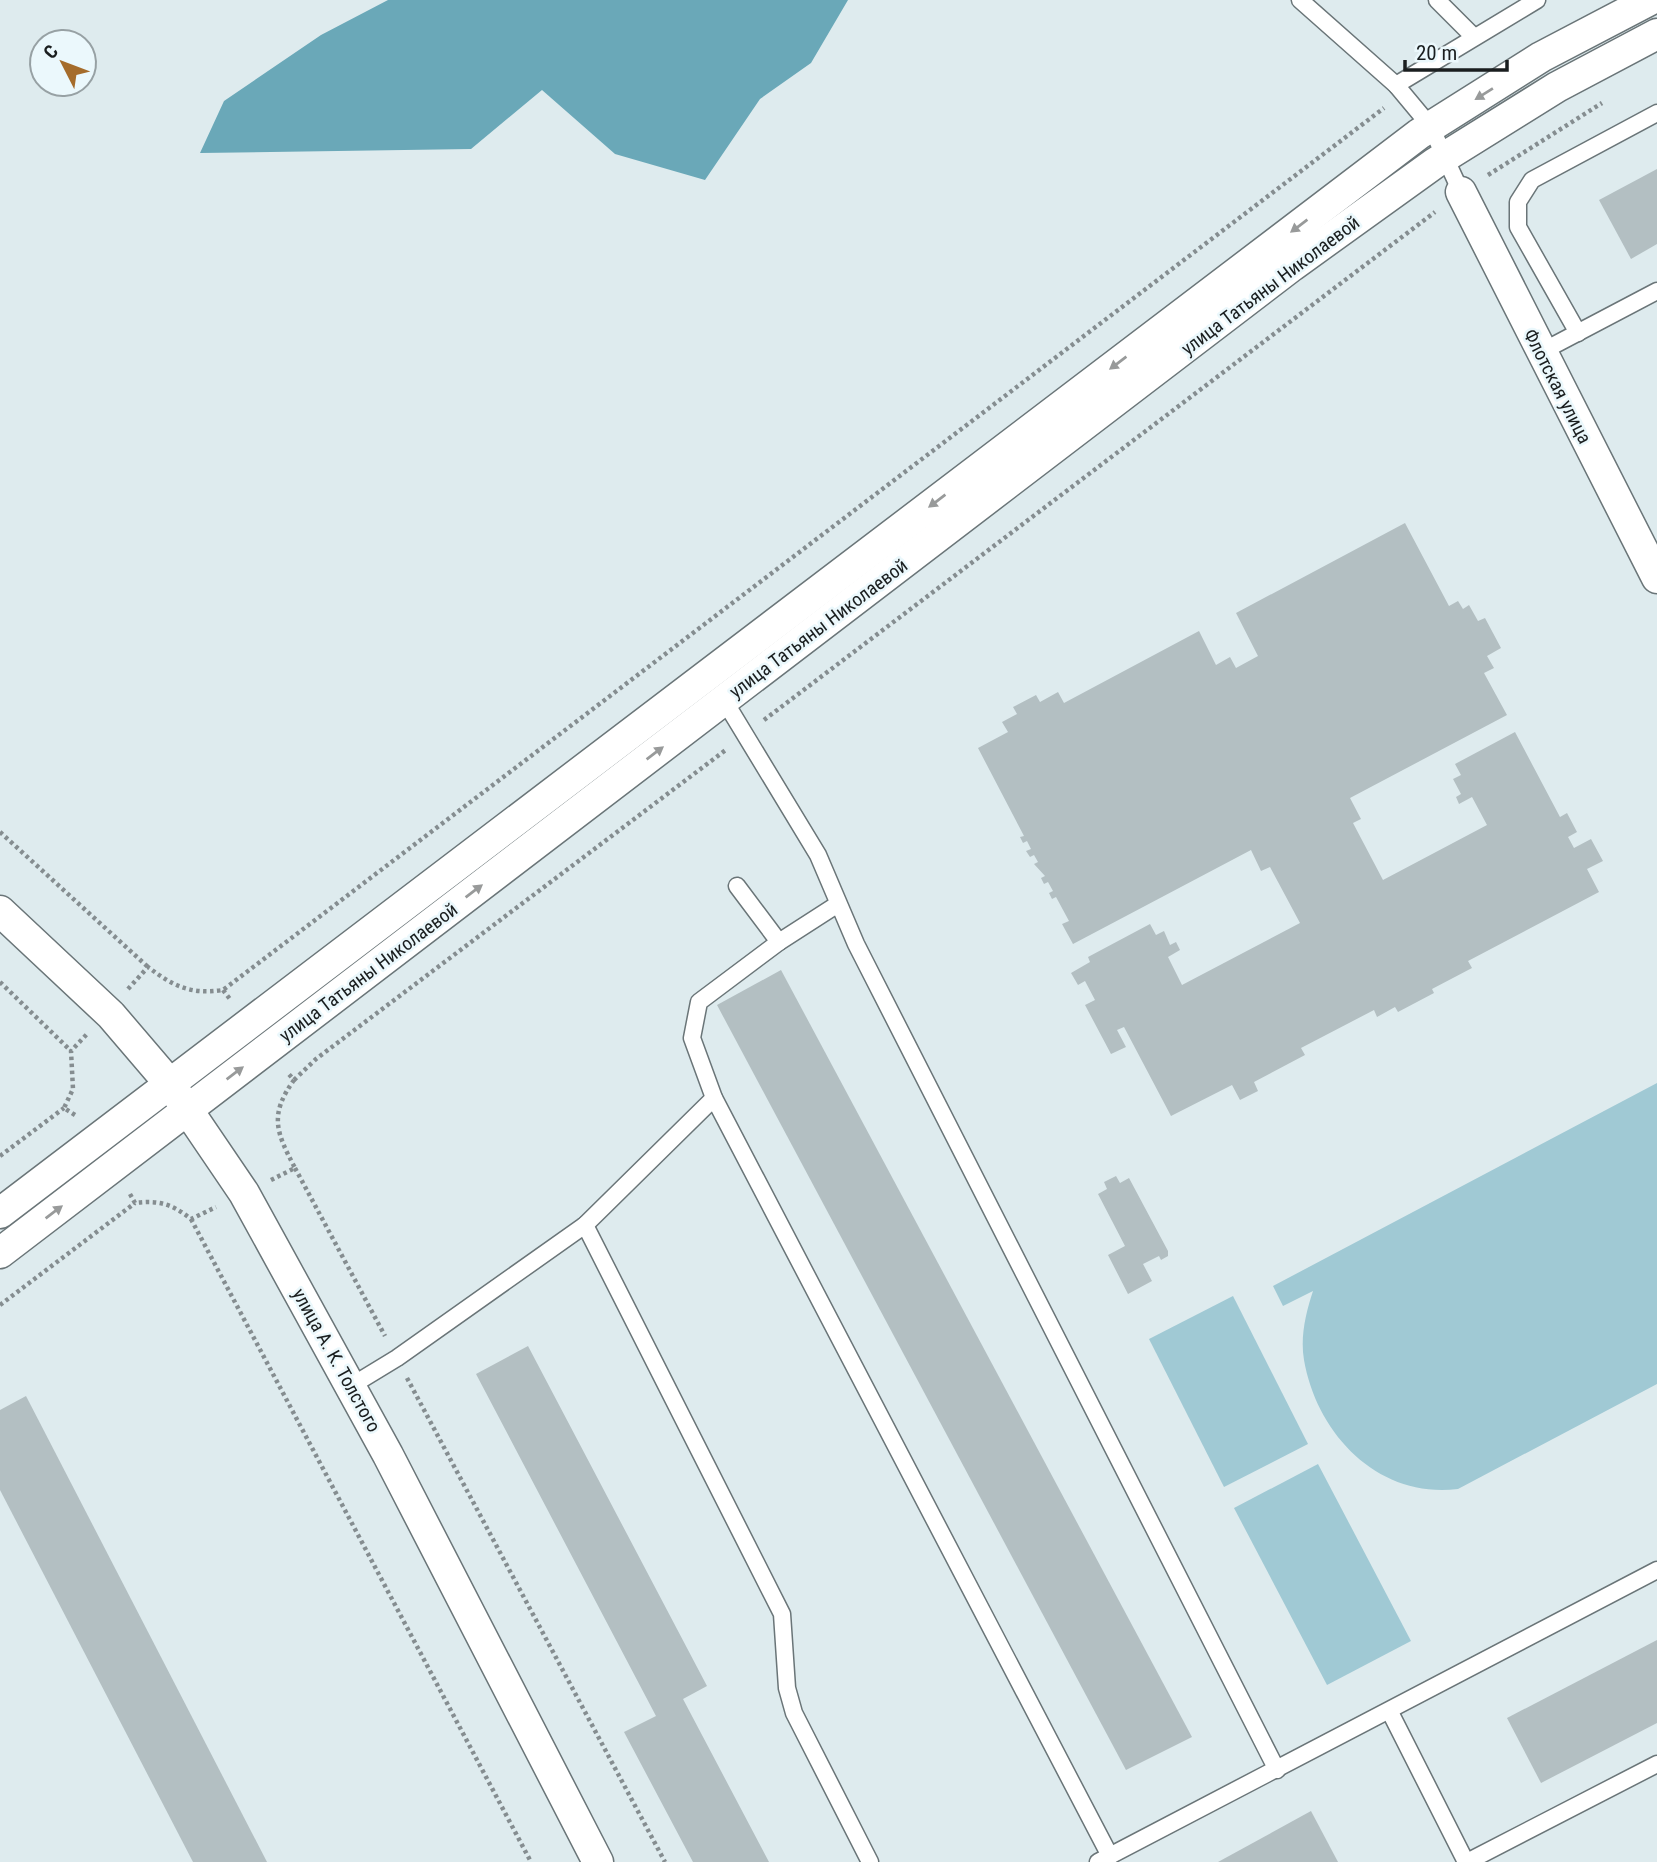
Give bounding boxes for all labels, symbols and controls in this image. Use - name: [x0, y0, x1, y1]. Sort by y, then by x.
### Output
- north arrow: [28, 28, 98, 98]
- scale bar: [1405, 28, 1506, 72]
- text: С: [39, 40, 63, 64]
- text: 20 m: [1416, 41, 1457, 65]
- one-way arrow: [1474, 87, 1493, 100]
- street label: улица Татьяны Николаевой: [1177, 211, 1364, 360]
- one-way arrow: [1290, 218, 1308, 232]
- street label: Флотская улица: [1519, 325, 1596, 447]
- one-way arrow: [1109, 356, 1127, 370]
- one-way arrow: [928, 494, 946, 509]
- street label: улица Татьяны Николаевой: [725, 554, 912, 703]
- one-way arrow: [646, 746, 664, 760]
- one-way arrow: [465, 883, 483, 898]
- street label: улица Татьяны Николаевой: [275, 898, 462, 1047]
- one-way arrow: [226, 1067, 244, 1081]
- one-way arrow: [45, 1205, 63, 1219]
- street label: улица А. К. Толстого: [288, 1284, 386, 1436]

